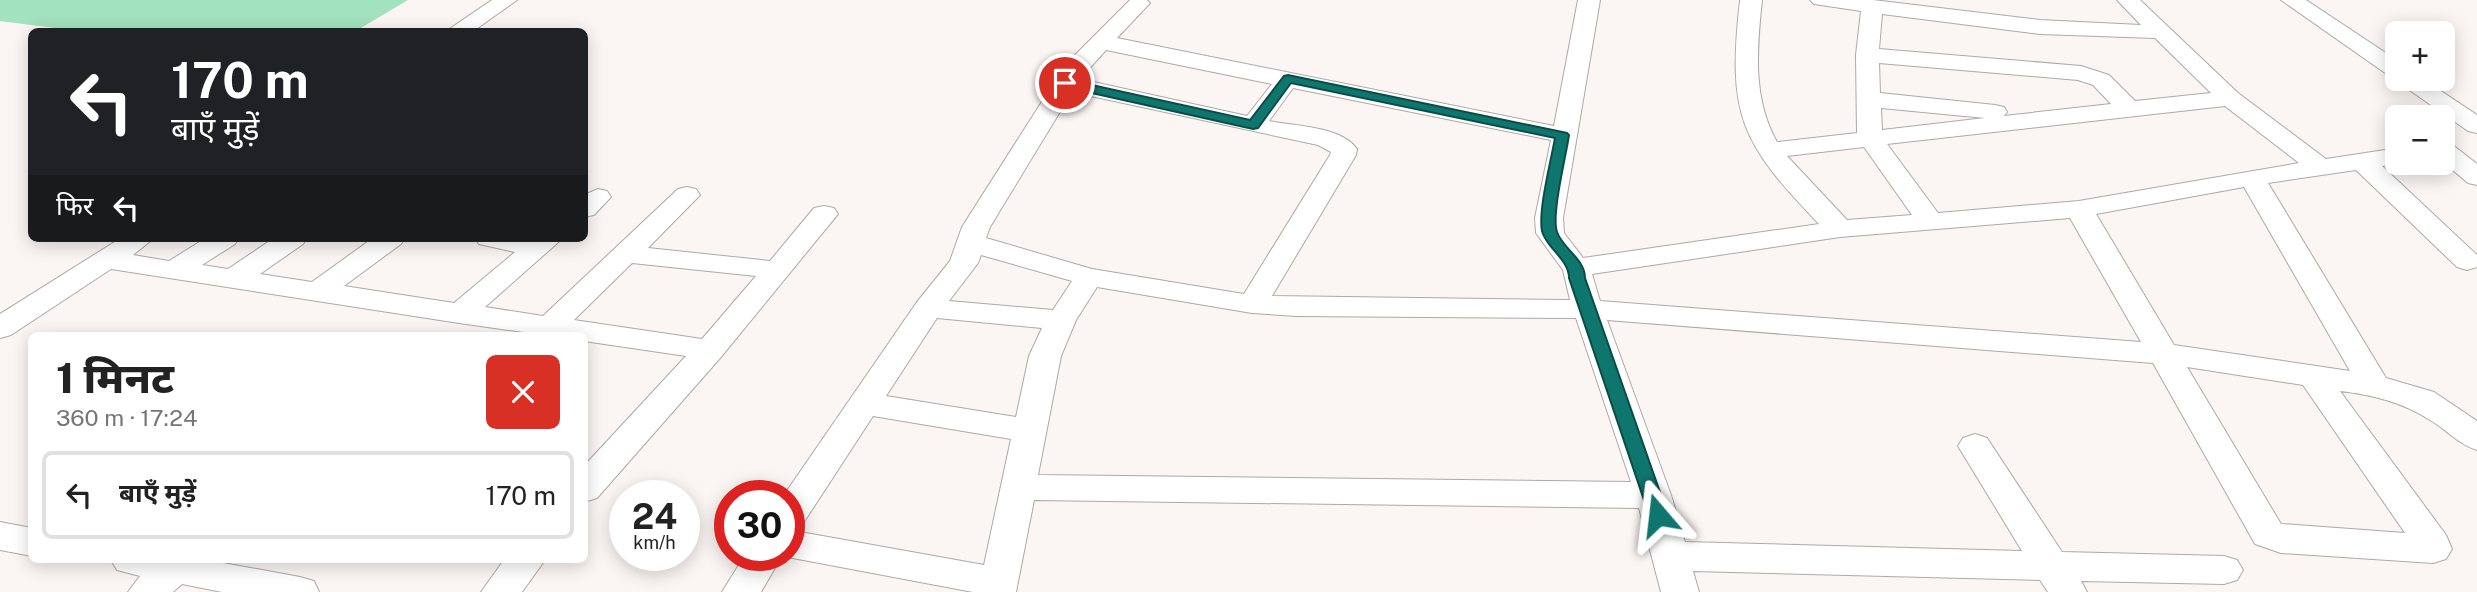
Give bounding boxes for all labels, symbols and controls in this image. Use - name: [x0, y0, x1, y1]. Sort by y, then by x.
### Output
- map controls: [2385, 21, 2455, 175]
- button: +: [2385, 21, 2455, 91]
- text: 170 m: [171, 51, 309, 109]
- pin: [1035, 53, 1095, 113]
- icon: left: [56, 56, 147, 147]
- icon: arrive: [1046, 64, 1084, 102]
- button: −: [2385, 105, 2455, 175]
- text: बाएँ मुड़ें: [171, 110, 259, 147]
- icon: left: [107, 189, 145, 227]
- text: फिर: [56, 190, 93, 221]
- text: 1 मिनट: [56, 353, 174, 402]
- button: close: [486, 355, 560, 429]
- text: 360 m · 17:24: [56, 404, 197, 431]
- icon: left: [60, 476, 98, 514]
- text: बाएँ मुड़ें: [119, 477, 196, 508]
- position arrow: [1621, 478, 1695, 552]
- text: 170 m: [486, 480, 556, 511]
- speed limit sign: 30: [714, 480, 805, 571]
- text: 24: [632, 496, 677, 537]
- text: km/h: [633, 532, 676, 553]

